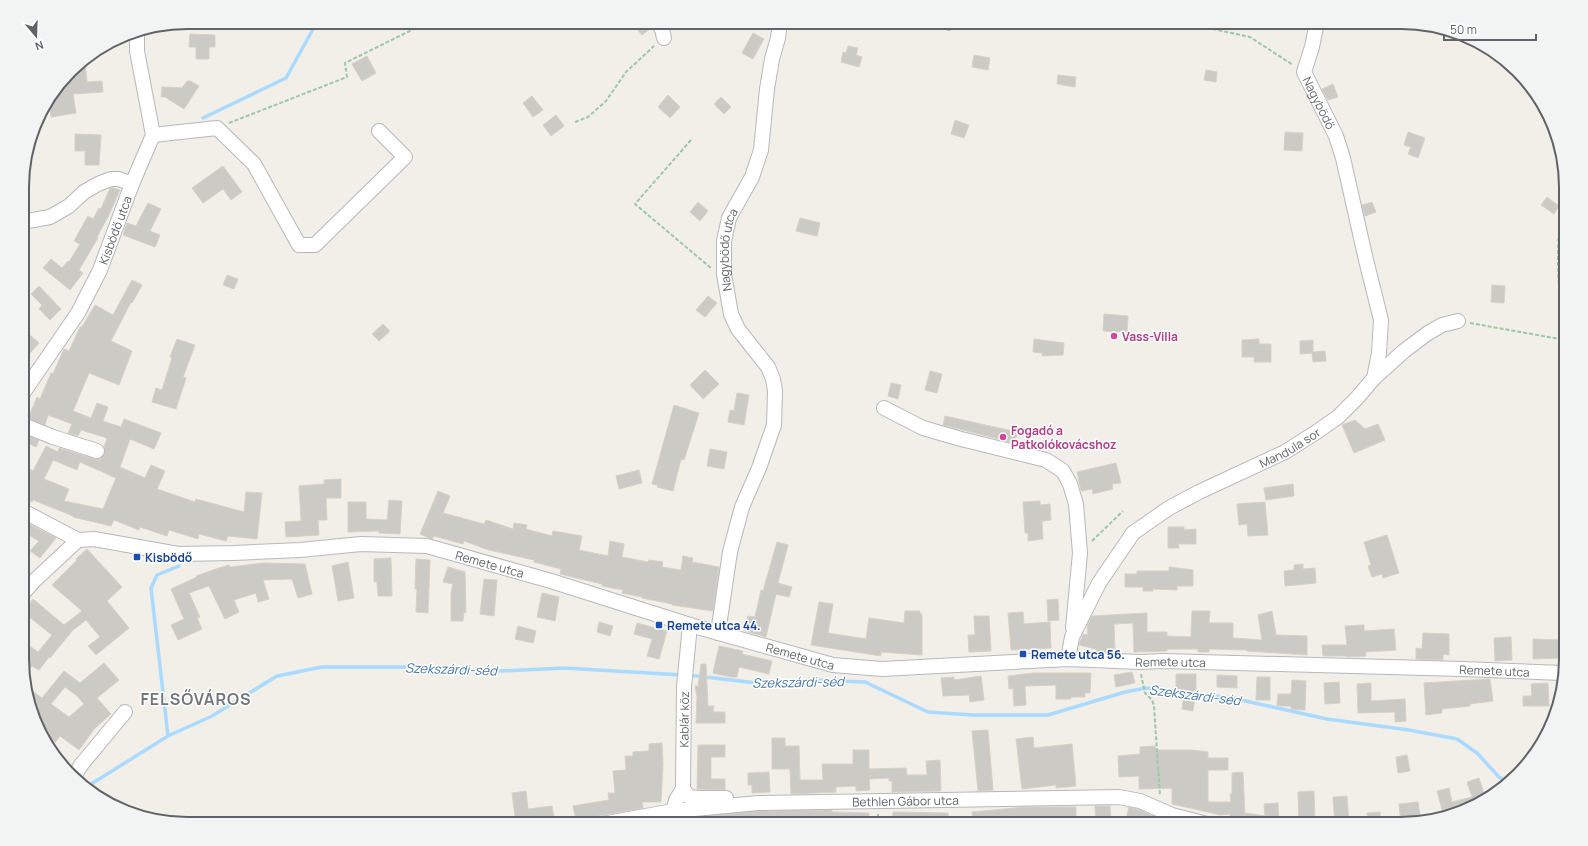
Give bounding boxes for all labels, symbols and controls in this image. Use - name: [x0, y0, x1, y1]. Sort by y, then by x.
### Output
- north arrow: [16, 16, 56, 56]
- scale bar: [1444, 16, 1536, 42]
- text: 50 m: [1450, 21, 1477, 38]
- text: N: [33, 38, 46, 54]
- street label: Nagybödő: [1299, 73, 1340, 132]
- street label: Kisbödő utca: [94, 193, 135, 267]
- street label: Nagybödő utca: [716, 205, 741, 293]
- place label: Vass-Villa: [1122, 328, 1178, 345]
- marker: Vass-Villa: [1109, 331, 1119, 341]
- place label: Fogadó a Patkolókovácshoz: [1011, 422, 1116, 453]
- street label: Mandula sor: [1256, 423, 1324, 471]
- marker: Fogadó a Patkolókovácshoz: [998, 432, 1008, 442]
- street label: Remete utca: [454, 546, 526, 581]
- place label: Kisbödő: [145, 549, 192, 566]
- marker: Kisbödő: [132, 552, 142, 562]
- place label: Remete utca 44.: [667, 617, 761, 634]
- marker: Remete utca 44.: [654, 620, 664, 630]
- street label: Remete utca: [764, 638, 837, 674]
- place label: Remete utca 56.: [1031, 646, 1125, 663]
- marker: Remete utca 56.: [1018, 649, 1028, 659]
- street label: Remete utca: [1135, 652, 1206, 671]
- water label: Szekszárdi-séd: [405, 658, 499, 680]
- street label: Remete utca: [1459, 660, 1530, 680]
- water label: Szekszárdi-séd: [752, 672, 846, 692]
- water label: Szekszárdi-séd: [1148, 680, 1244, 710]
- district label: FELSŐVÁROS: [140, 688, 252, 710]
- street label: Kablár köz: [675, 691, 692, 748]
- street label: Bethlen Gábor utca: [852, 791, 959, 810]

